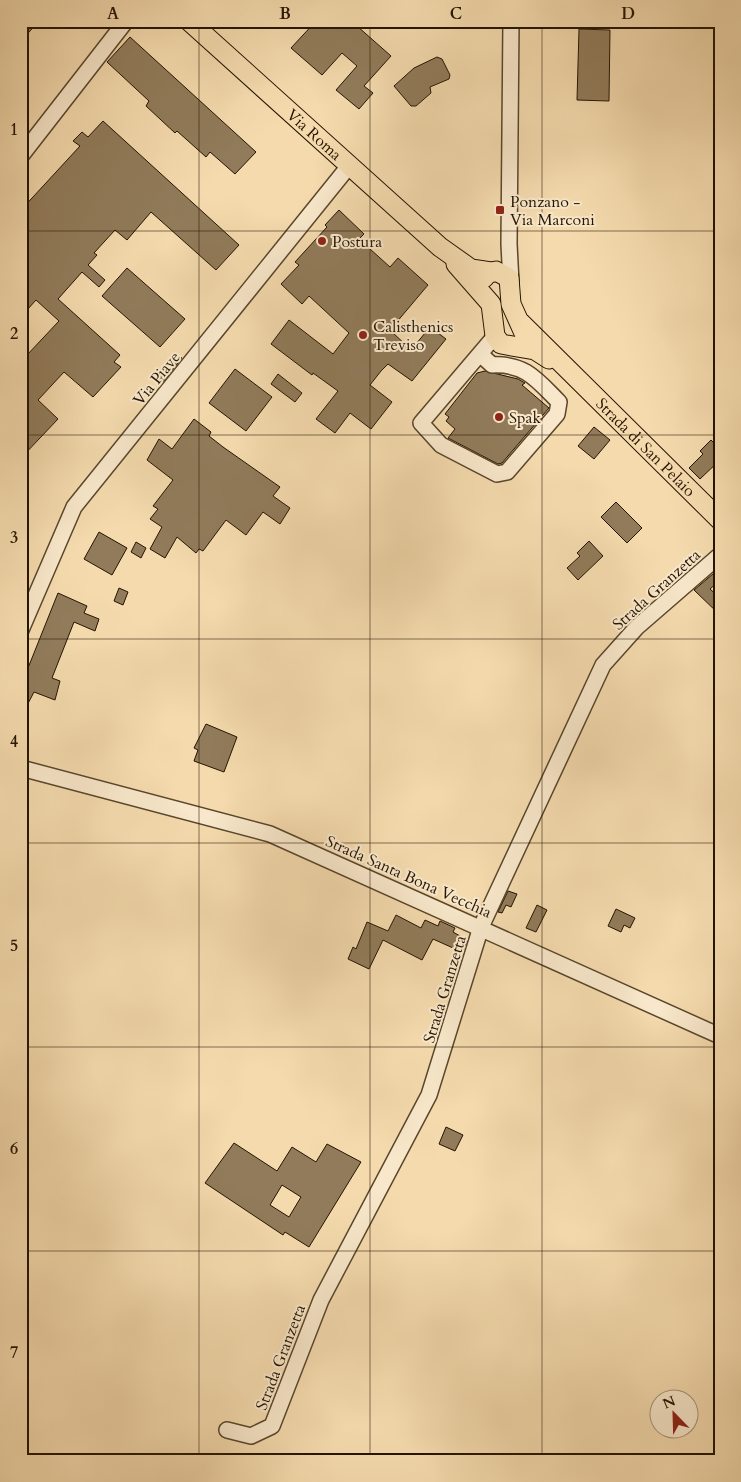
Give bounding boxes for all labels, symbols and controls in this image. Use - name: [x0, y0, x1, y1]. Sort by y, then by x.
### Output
- text: A: [107, 3, 119, 25]
- text: B: [279, 3, 291, 25]
- text: C: [450, 3, 462, 25]
- text: D: [621, 3, 635, 25]
- street label: Via Roma: [281, 104, 346, 166]
- text: 1: [10, 119, 18, 141]
- place label: Ponzano - Via Marconi: [510, 191, 595, 231]
- marker: Ponzano - Via Marconi: [494, 204, 506, 216]
- place label: Postura: [332, 231, 382, 253]
- marker: Postura: [316, 235, 328, 247]
- place label: Calisthenics Treviso: [373, 316, 453, 356]
- text: 2: [10, 323, 18, 345]
- marker: Calisthenics Treviso: [357, 329, 369, 341]
- street label: Via Piave: [128, 347, 185, 410]
- street label: Strada di San Pelaio: [591, 393, 700, 502]
- place label: Spak: [509, 407, 541, 429]
- marker: Spak: [493, 411, 505, 423]
- text: 3: [10, 527, 18, 549]
- street label: Strada Granzetta: [608, 544, 706, 635]
- text: 4: [10, 731, 18, 753]
- street label: Strada Santa Bona Vecchia: [322, 830, 495, 923]
- street label: Strada Granzetta: [418, 933, 472, 1046]
- text: 5: [10, 935, 18, 957]
- text: 6: [10, 1138, 18, 1160]
- street label: Strada Granzetta: [251, 1301, 311, 1413]
- text: 7: [10, 1342, 18, 1364]
- north arrow: [648, 1390, 698, 1440]
- text: N: [660, 1391, 678, 1414]

